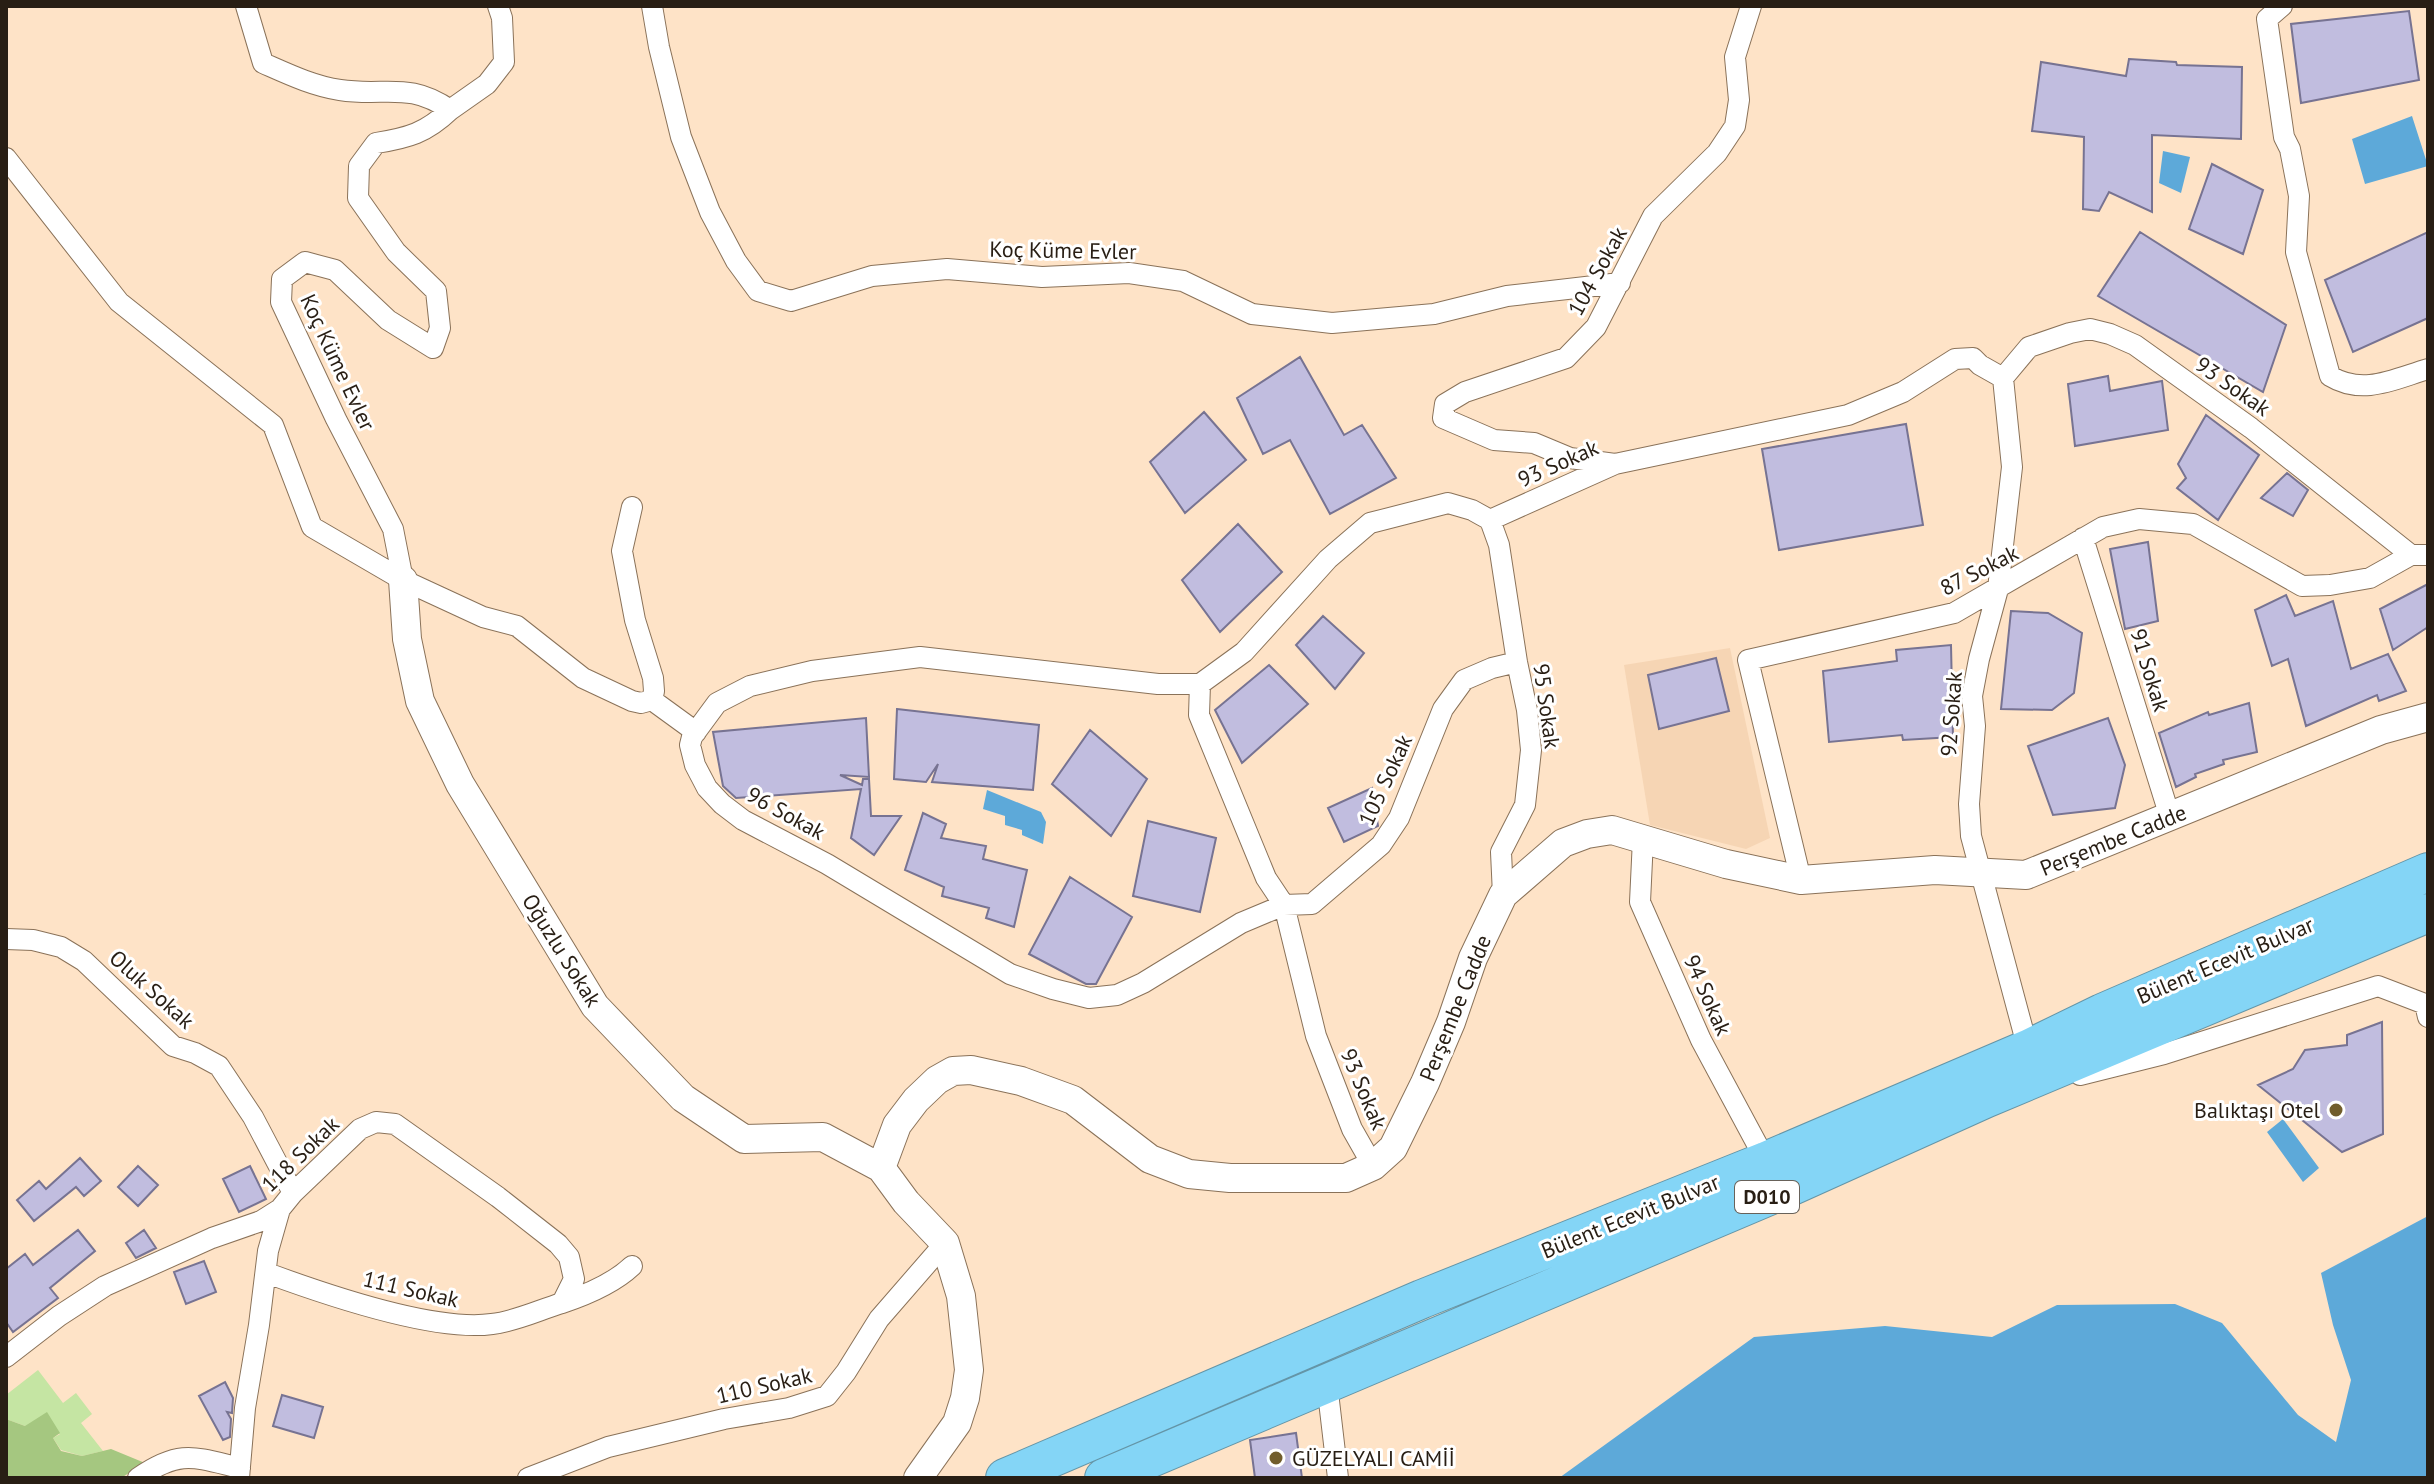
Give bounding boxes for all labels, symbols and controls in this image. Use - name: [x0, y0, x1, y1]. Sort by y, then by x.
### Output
- street label: 104 Sokak: [1561, 221, 1633, 320]
- street label: Koç Küme Evler: [989, 235, 1137, 265]
- street label: Koç Küme Evler: [294, 289, 382, 435]
- street label: 93 Sokak: [2190, 350, 2276, 422]
- street label: 93 Sokak: [1513, 433, 1603, 493]
- street label: 87 Sokak: [1935, 538, 2023, 602]
- street label: 91 Sokak: [2124, 625, 2176, 715]
- street label: 95 Sokak: [1527, 662, 1567, 751]
- street label: 92 Sokak: [1934, 670, 1968, 758]
- street label: 105 Sokak: [1352, 730, 1418, 830]
- street label: 96 Sokak: [742, 780, 830, 846]
- street label: Perşembe Cadde: [2036, 798, 2190, 882]
- street label: Oğuzlu Sokak: [516, 888, 608, 1012]
- street label: Bülent Ecevit Bulvar: [2132, 910, 2318, 1010]
- street label: Perşembe Cadde: [1413, 931, 1497, 1085]
- street label: Oluk Sokak: [104, 944, 201, 1035]
- street label: 94 Sokak: [1678, 950, 1738, 1040]
- street label: 93 Sokak: [1334, 1044, 1394, 1134]
- place label: Balıktaşı Otel: [2194, 1096, 2321, 1124]
- marker: Balıktaşı Otel: [2327, 1101, 2345, 1119]
- street label: 118 Sokak: [255, 1110, 345, 1198]
- street label: Bülent Ecevit Bulvar: [1537, 1167, 1724, 1264]
- road number: D010: [1735, 1181, 1799, 1213]
- street label: 111 Sokak: [360, 1264, 462, 1314]
- street label: 110 Sokak: [713, 1360, 815, 1410]
- place label: GÜZELYALI CAMİİ: [1292, 1444, 1455, 1472]
- marker: GÜZELYALI CAMİİ: [1267, 1449, 1285, 1467]

